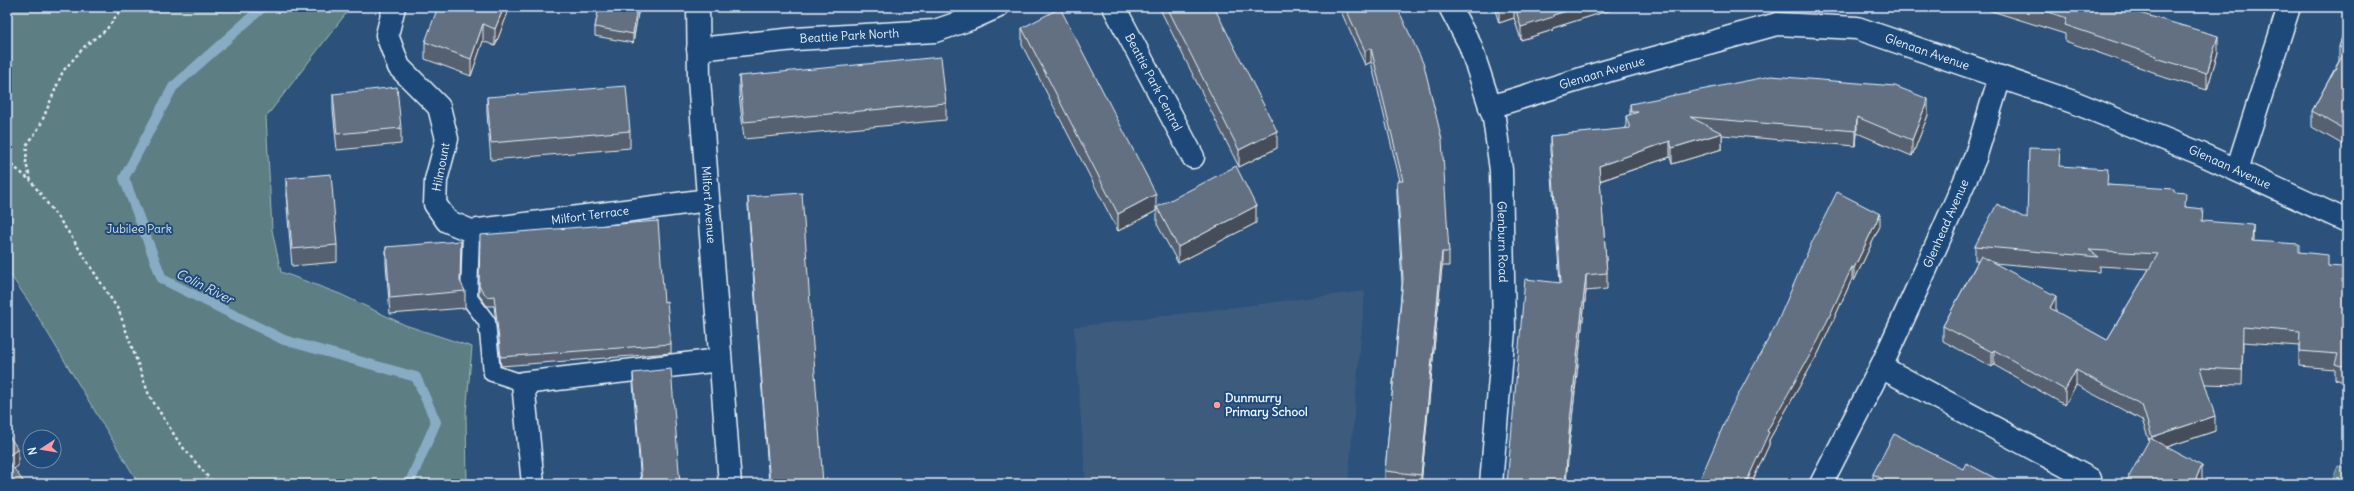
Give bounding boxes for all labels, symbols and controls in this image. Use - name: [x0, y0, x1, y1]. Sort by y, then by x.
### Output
- street label: Beattie Park North: [799, 25, 900, 46]
- street label: Glenaan Avenue: [1883, 30, 1972, 73]
- street label: Beattie Park Central: [1122, 31, 1186, 133]
- street label: Glenaan Avenue: [1557, 53, 1646, 92]
- street label: Hilmount: [428, 141, 453, 192]
- street label: Glenaan Avenue: [2187, 142, 2273, 192]
- street label: Milfort Avenue: [699, 165, 720, 244]
- street label: Glenhead Avenue: [1920, 177, 1972, 270]
- street label: Glenburn Road: [1495, 201, 1511, 283]
- street label: Milfort Terrace: [550, 202, 630, 227]
- park label: Jubilee Park: [106, 221, 172, 236]
- water label: Colin River: [173, 265, 238, 309]
- place label: Dunmurry Primary School: [1225, 390, 1308, 420]
- marker: Dunmurry Primary School: [1212, 400, 1222, 410]
- north arrow: [22, 429, 62, 469]
- text: N: [25, 446, 40, 456]

